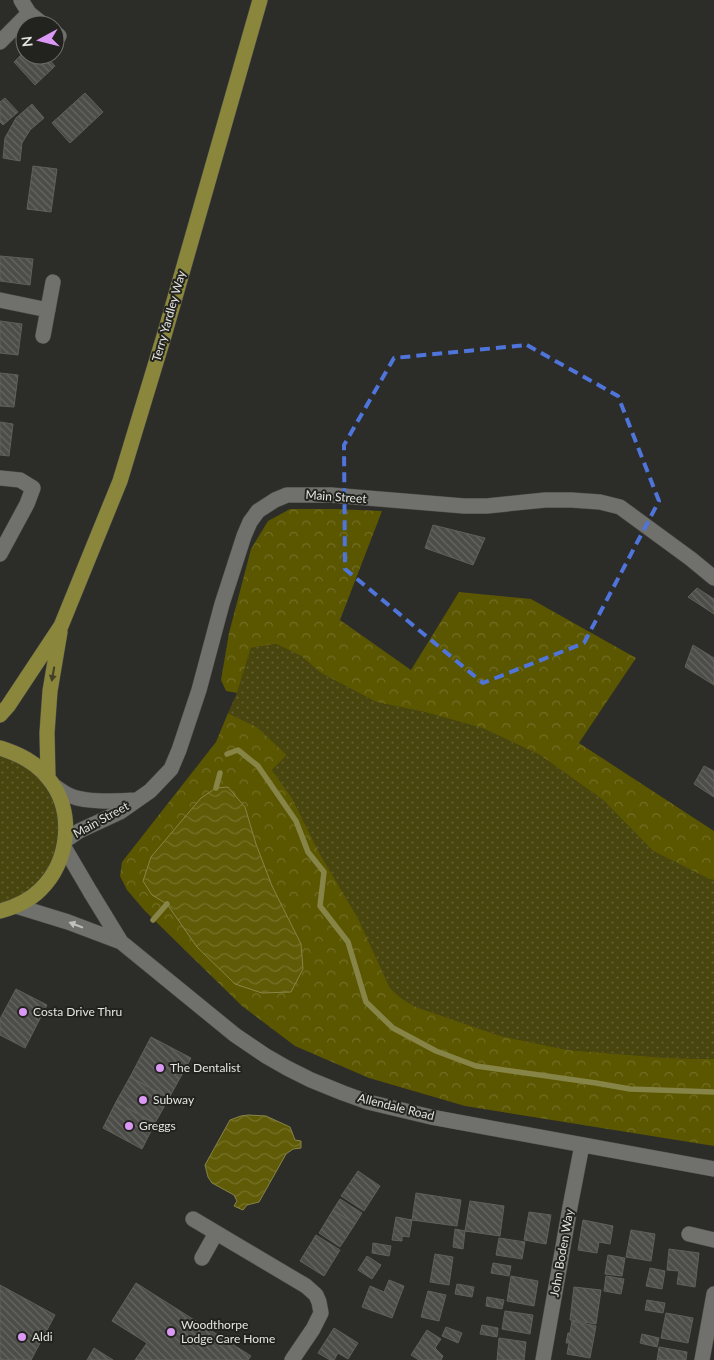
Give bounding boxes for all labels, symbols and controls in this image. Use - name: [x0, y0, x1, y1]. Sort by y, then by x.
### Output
- north arrow: [15, 15, 65, 65]
- text: N: [18, 35, 36, 48]
- street label: Terry Yardley Way: [148, 268, 189, 363]
- street label: Main Street: [305, 487, 368, 506]
- one-way arrow: [48, 666, 56, 682]
- street label: Main Street: [70, 798, 132, 841]
- one-way arrow: [68, 921, 83, 929]
- place label: Costa Drive Thru: [33, 1004, 122, 1019]
- marker: Costa Drive Thru: [17, 1006, 29, 1018]
- place label: The Dentalist: [170, 1060, 241, 1075]
- marker: The Dentalist: [154, 1062, 166, 1074]
- street label: Allendale Road: [356, 1090, 436, 1123]
- place label: Subway: [153, 1092, 195, 1107]
- marker: Subway: [137, 1094, 149, 1106]
- place label: Greggs: [139, 1118, 176, 1133]
- marker: Greggs: [123, 1120, 135, 1132]
- street label: John Boden Way: [546, 1207, 577, 1298]
- place label: Woodthorpe Lodge Care Home: [181, 1317, 275, 1346]
- marker: Woodthorpe Lodge Care Home: [165, 1326, 177, 1338]
- place label: Aldi: [32, 1329, 53, 1344]
- marker: Aldi: [16, 1331, 28, 1343]

